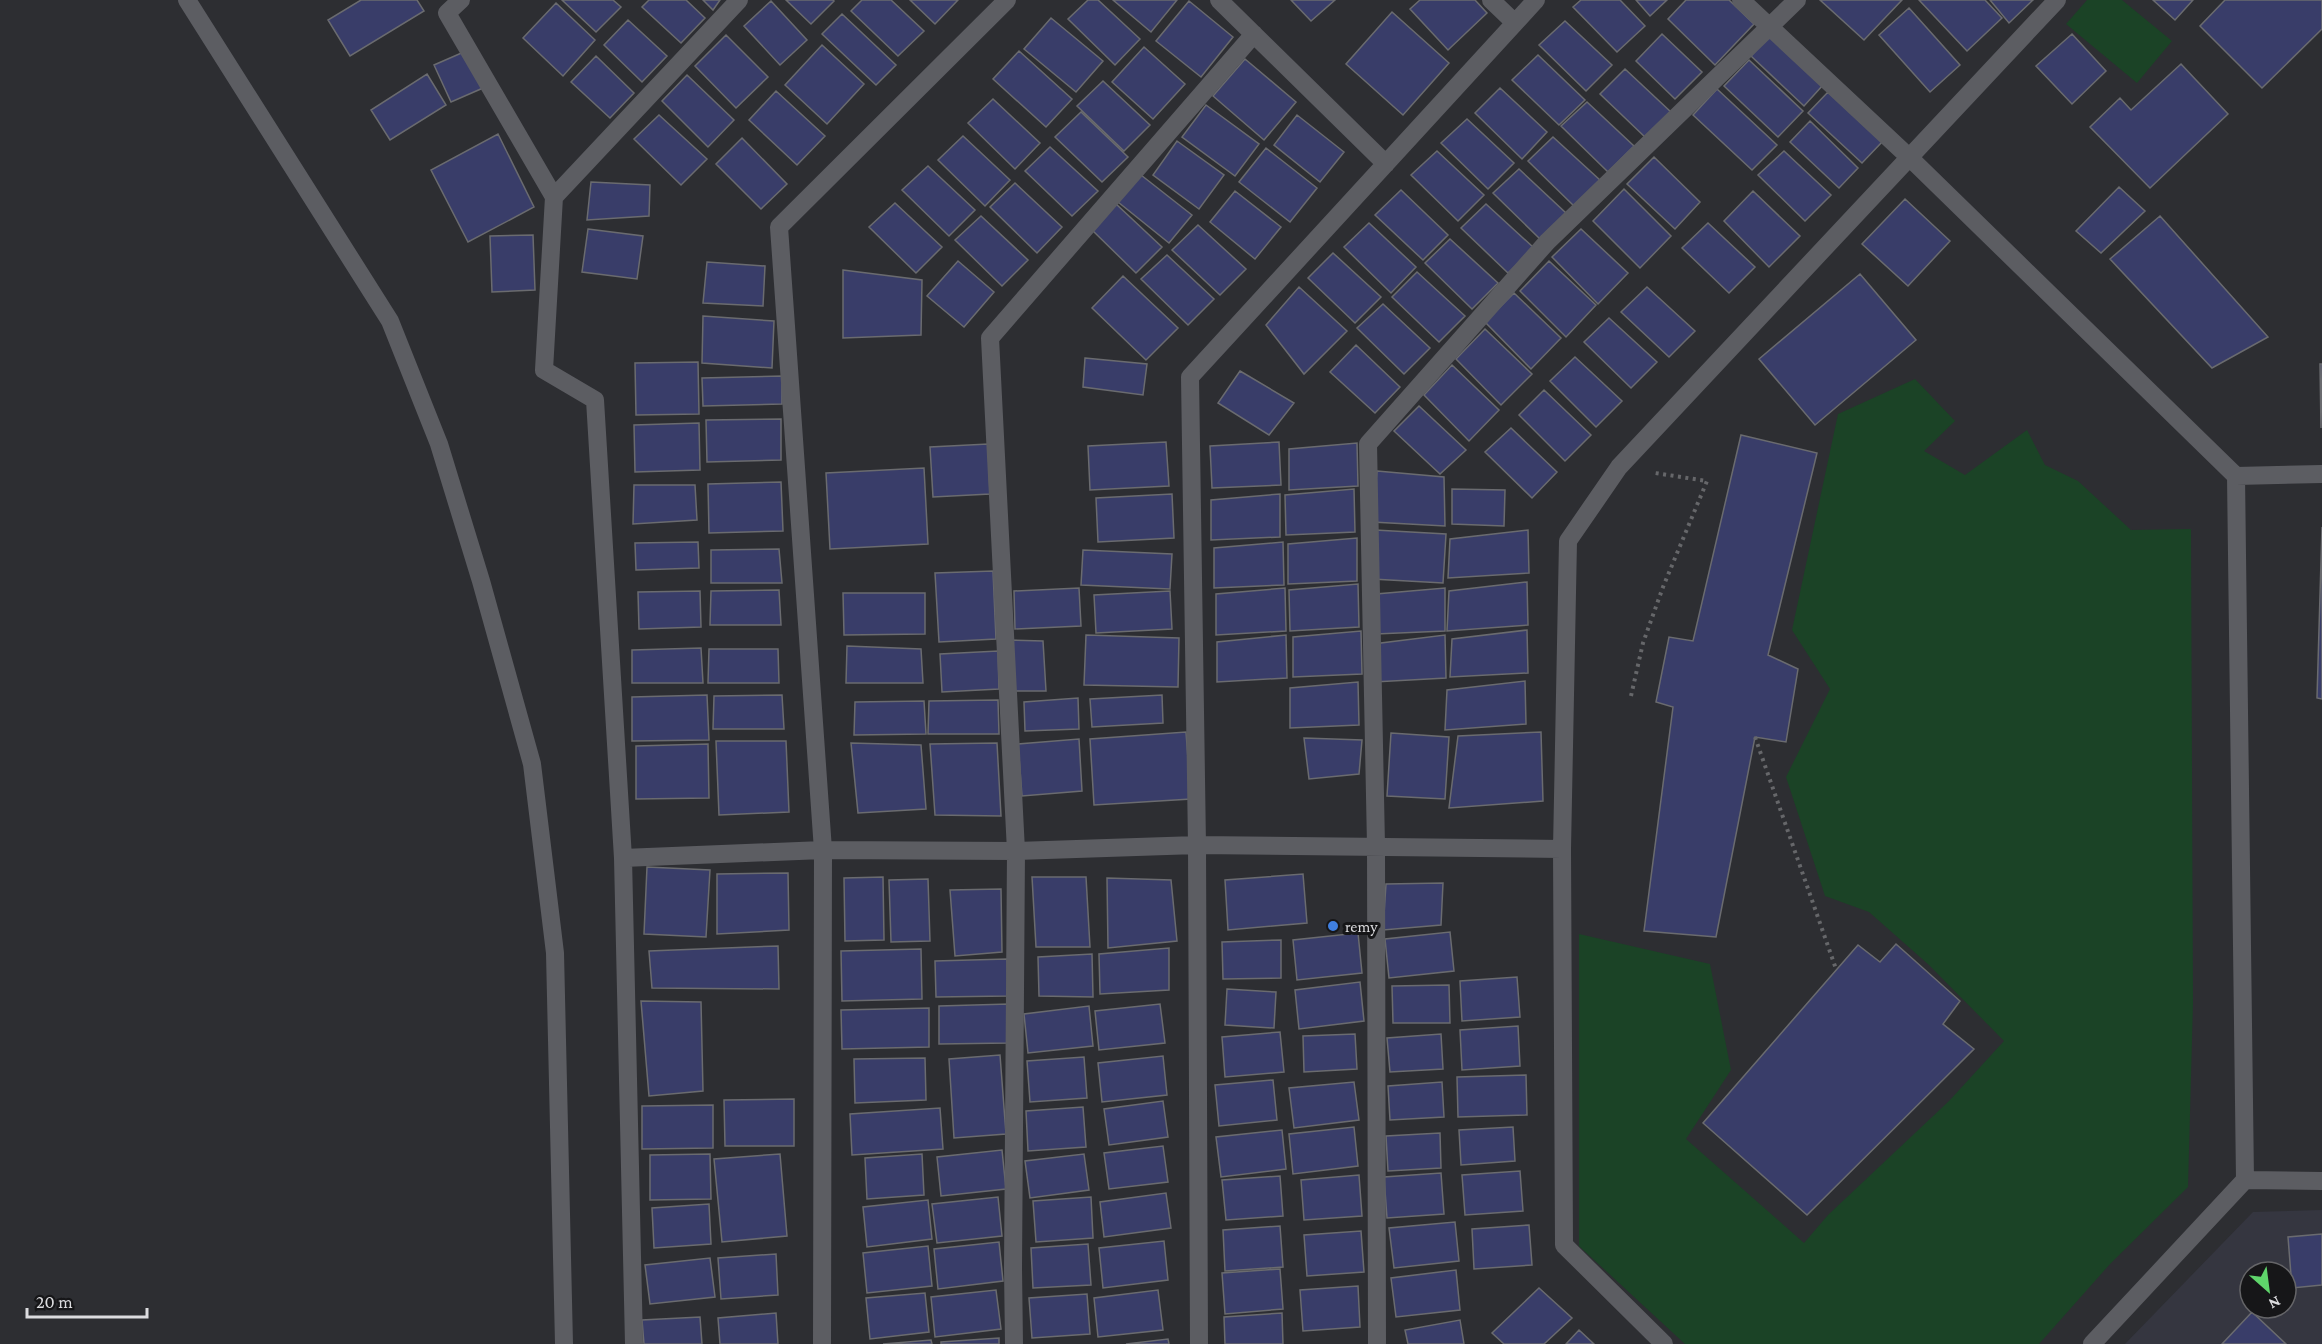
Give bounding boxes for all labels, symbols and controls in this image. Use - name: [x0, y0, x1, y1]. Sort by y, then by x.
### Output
- place label: remy: [1345, 918, 1378, 936]
- marker: remy: [1326, 919, 1340, 933]
- north arrow: [2238, 1260, 2298, 1320]
- scale bar: [27, 1281, 147, 1319]
- text: 20 m: [36, 1292, 73, 1312]
- text: N: [2266, 1293, 2284, 1313]

